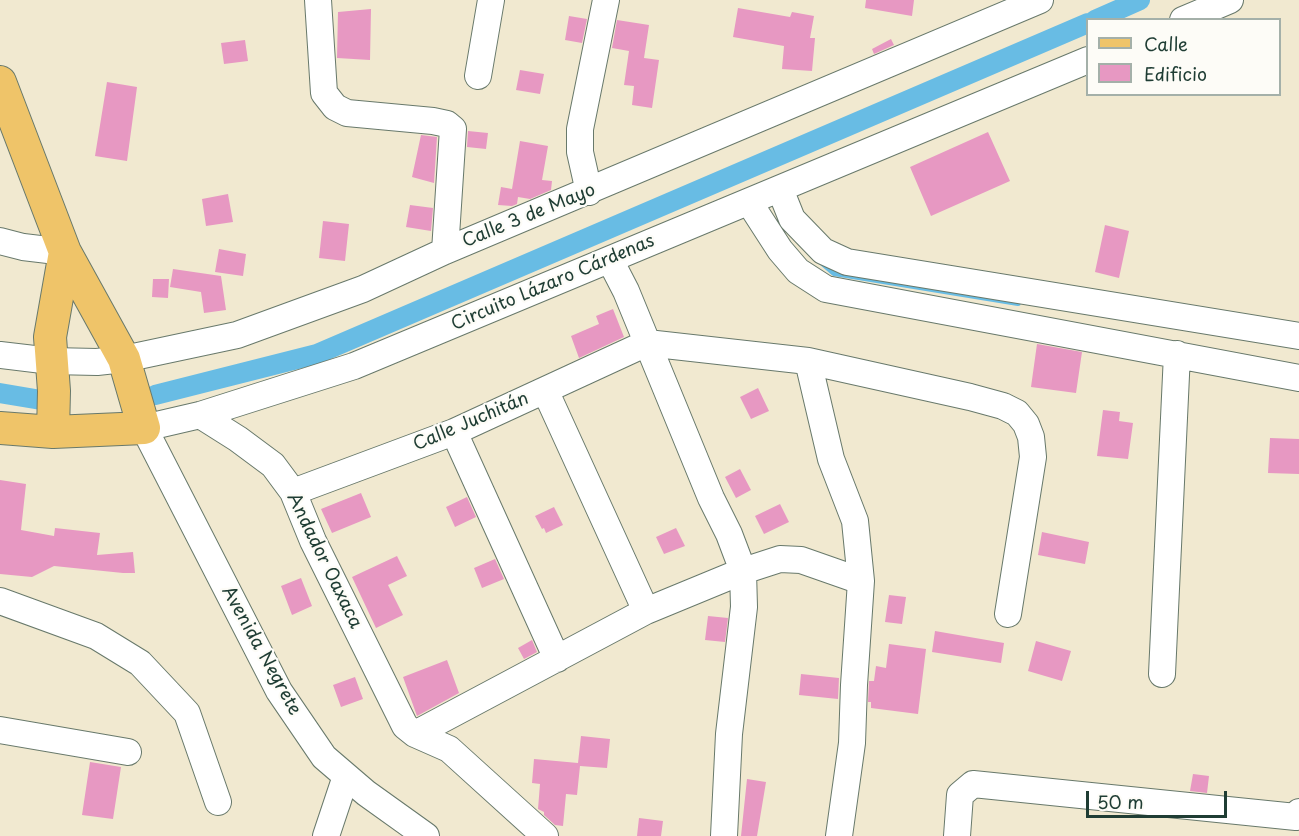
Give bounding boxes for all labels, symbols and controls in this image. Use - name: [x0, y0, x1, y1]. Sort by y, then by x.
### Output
- legend: [1086, 18, 1281, 96]
- text: Calle: [1144, 30, 1188, 57]
- text: Edificio: [1144, 60, 1207, 87]
- street label: Calle 3 de Mayo: [459, 179, 599, 253]
- street label: Circuito Lázaro Cárdenas: [448, 230, 658, 336]
- street label: Calle Juchitán: [410, 388, 532, 456]
- street label: Andador Oaxaca: [282, 490, 366, 632]
- street label: Avenida Negrete: [217, 583, 305, 719]
- scale bar: [1089, 779, 1230, 817]
- text: 50 m: [1097, 788, 1144, 815]

